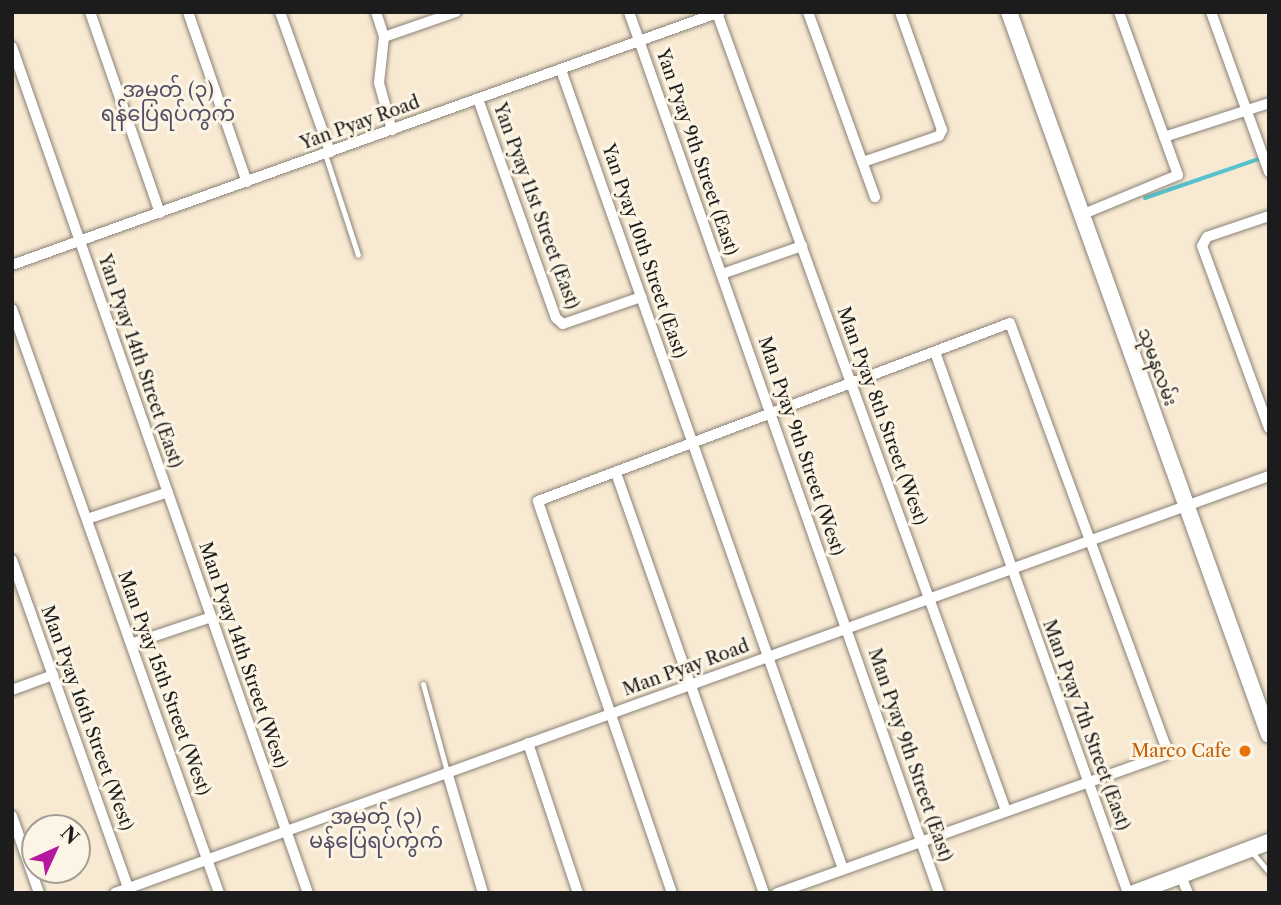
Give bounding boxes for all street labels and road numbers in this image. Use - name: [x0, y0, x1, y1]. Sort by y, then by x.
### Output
- street label: Yan Pyay 9th Street (East): [651, 46, 743, 258]
- street label: Yan Pyay Road: [297, 91, 423, 155]
- street label: Yan Pyay 11st Street (East): [488, 100, 584, 312]
- street label: Yan Pyay 10th Street (East): [597, 141, 691, 361]
- street label: Yan Pyay 14th Street (East): [93, 251, 187, 471]
- street label: Man Pyay 8th Street (West): [832, 304, 932, 528]
- street label: သုမနလမ်း: [1133, 325, 1181, 409]
- street label: Man Pyay 9th Street (West): [753, 333, 849, 559]
- street label: Man Pyay 14th Street (West): [194, 539, 292, 771]
- street label: Man Pyay 15th Street (West): [113, 568, 215, 798]
- street label: Man Pyay 16th Street (West): [36, 602, 138, 834]
- street label: Man Pyay 7th Street (East): [1038, 617, 1134, 833]
- street label: Man Pyay Road: [620, 635, 752, 701]
- street label: Man Pyay 9th Street (East): [863, 645, 957, 865]

